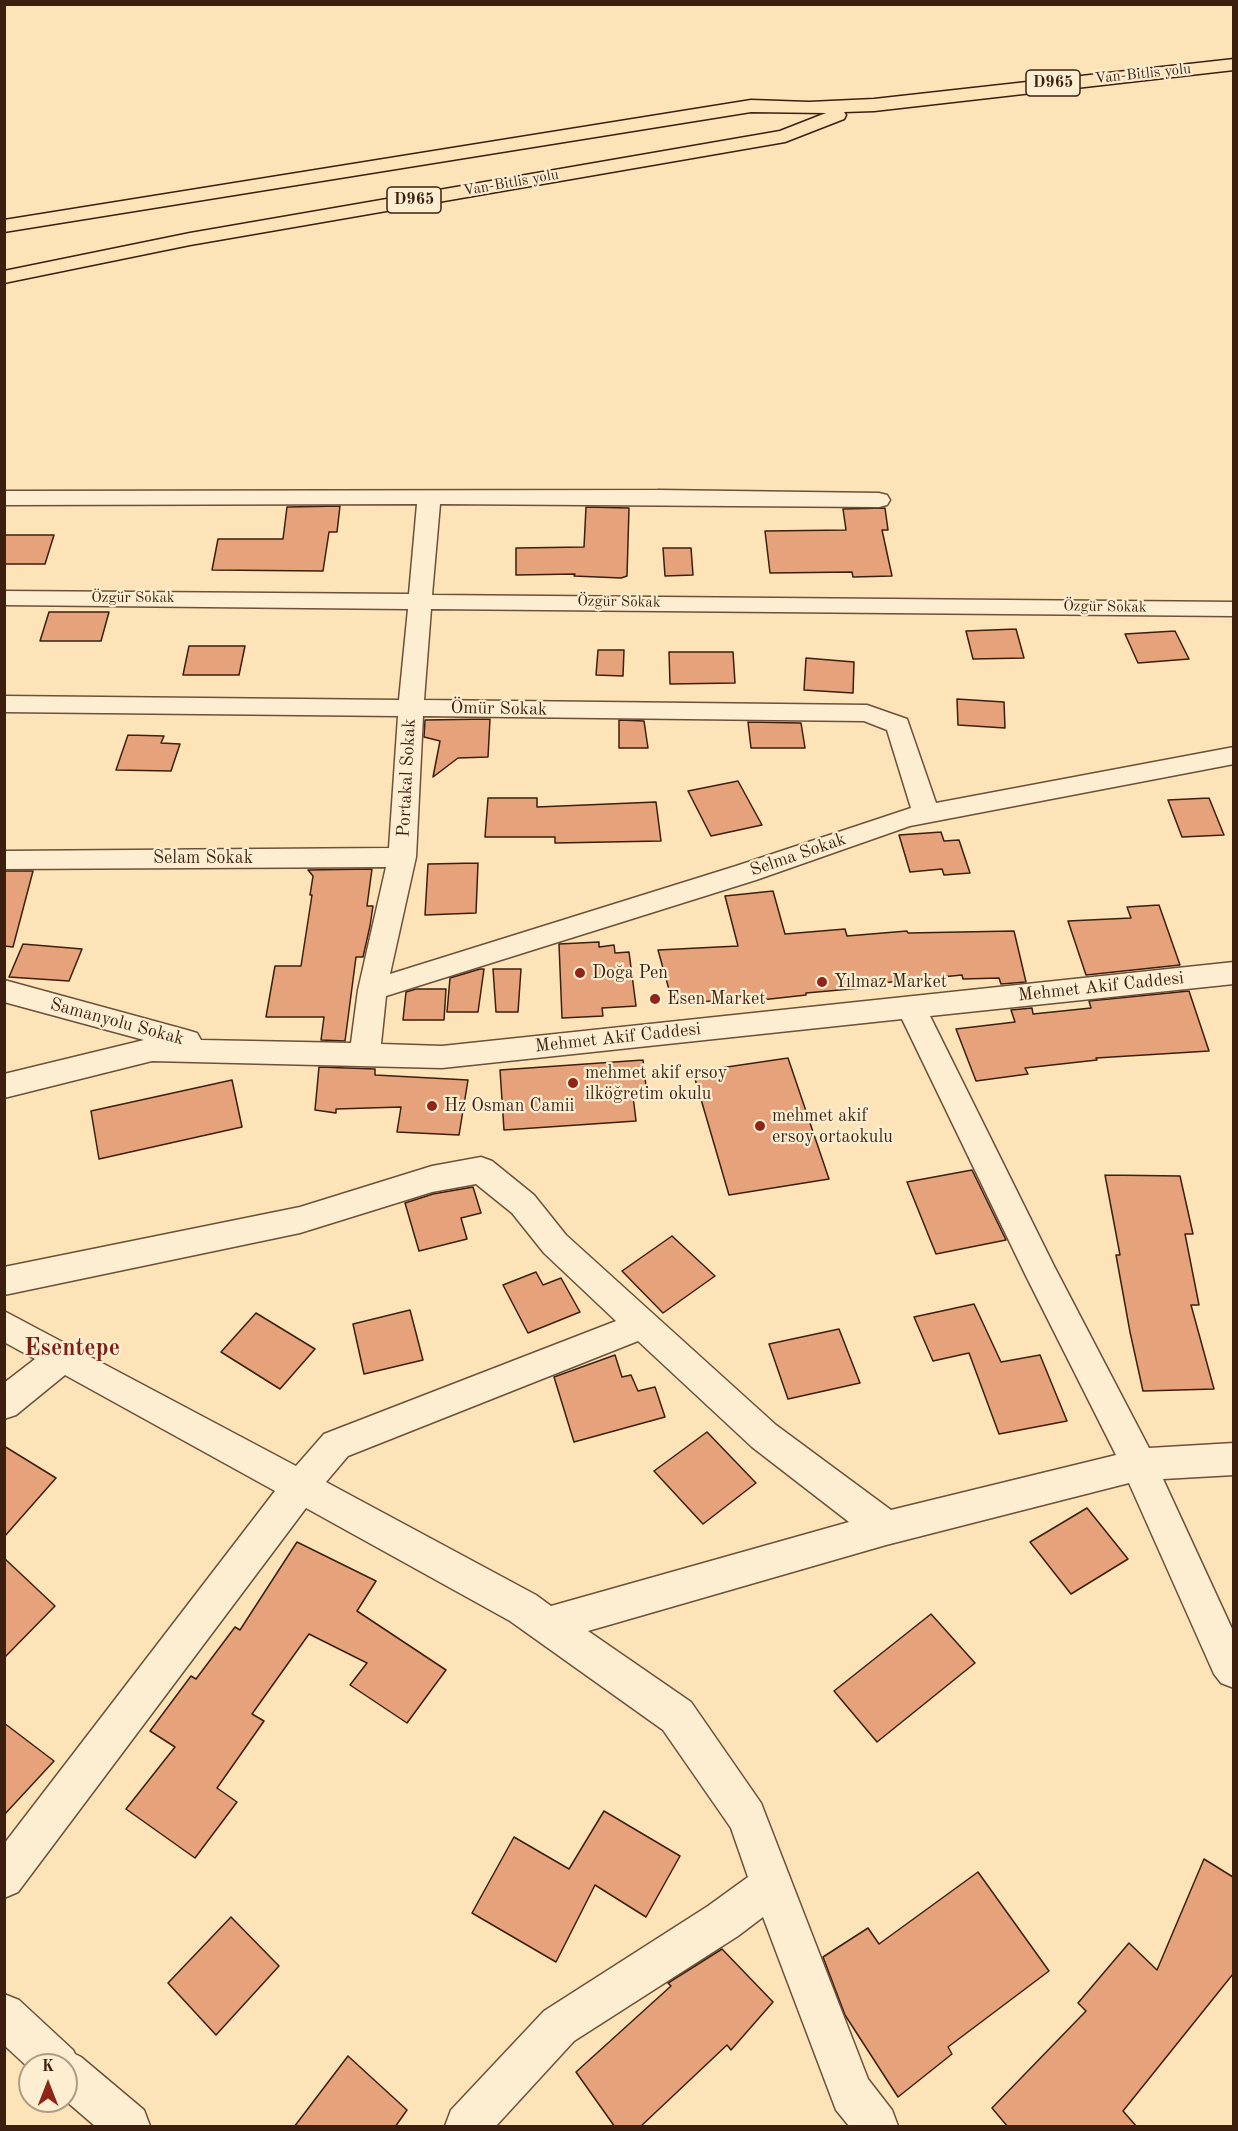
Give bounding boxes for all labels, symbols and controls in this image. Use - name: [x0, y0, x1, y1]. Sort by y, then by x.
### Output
- street label: Van-Bitlis yolu: [1094, 60, 1192, 88]
- road number: D965: [1026, 70, 1080, 96]
- street label: Van-Bitlis yolu: [462, 166, 560, 200]
- road number: D965: [387, 187, 441, 213]
- street label: Özgür Sokak: [91, 589, 175, 607]
- street label: Özgür Sokak: [577, 592, 661, 612]
- street label: Özgür Sokak: [1063, 597, 1147, 617]
- street label: Ömür Sokak: [451, 697, 547, 721]
- street label: Portakal Sokak: [393, 718, 421, 838]
- street label: Selma Sokak: [747, 828, 849, 882]
- street label: Selam Sokak: [153, 847, 253, 869]
- place label: Doğa Pen: [592, 962, 668, 984]
- marker: Doğa Pen: [573, 966, 587, 980]
- street label: Mehmet Akif Caddesi: [1017, 968, 1185, 1006]
- place label: Yılmaz Market: [834, 971, 947, 993]
- marker: Yılmaz Market: [815, 975, 829, 989]
- place label: Esen Market: [667, 988, 766, 1010]
- marker: Esen Market: [648, 992, 662, 1006]
- street label: Samanyolu Sokak: [48, 994, 186, 1050]
- street label: Mehmet Akif Caddesi: [534, 1019, 702, 1057]
- place label: mehmet akif ersoy ilköğretim okulu: [585, 1062, 727, 1104]
- marker: mehmet akif ersoy ilköğretim okulu: [566, 1076, 580, 1090]
- place label: Hz Osman Camii: [444, 1095, 574, 1117]
- marker: Hz Osman Camii: [425, 1099, 439, 1113]
- place label: mehmet akif ersoy ortaokulu: [772, 1105, 893, 1148]
- marker: mehmet akif ersoy ortaokulu: [753, 1119, 767, 1133]
- district label: Esentepe: [24, 1335, 120, 1363]
- north arrow: [18, 2053, 78, 2113]
- text: K: [42, 2059, 54, 2075]

